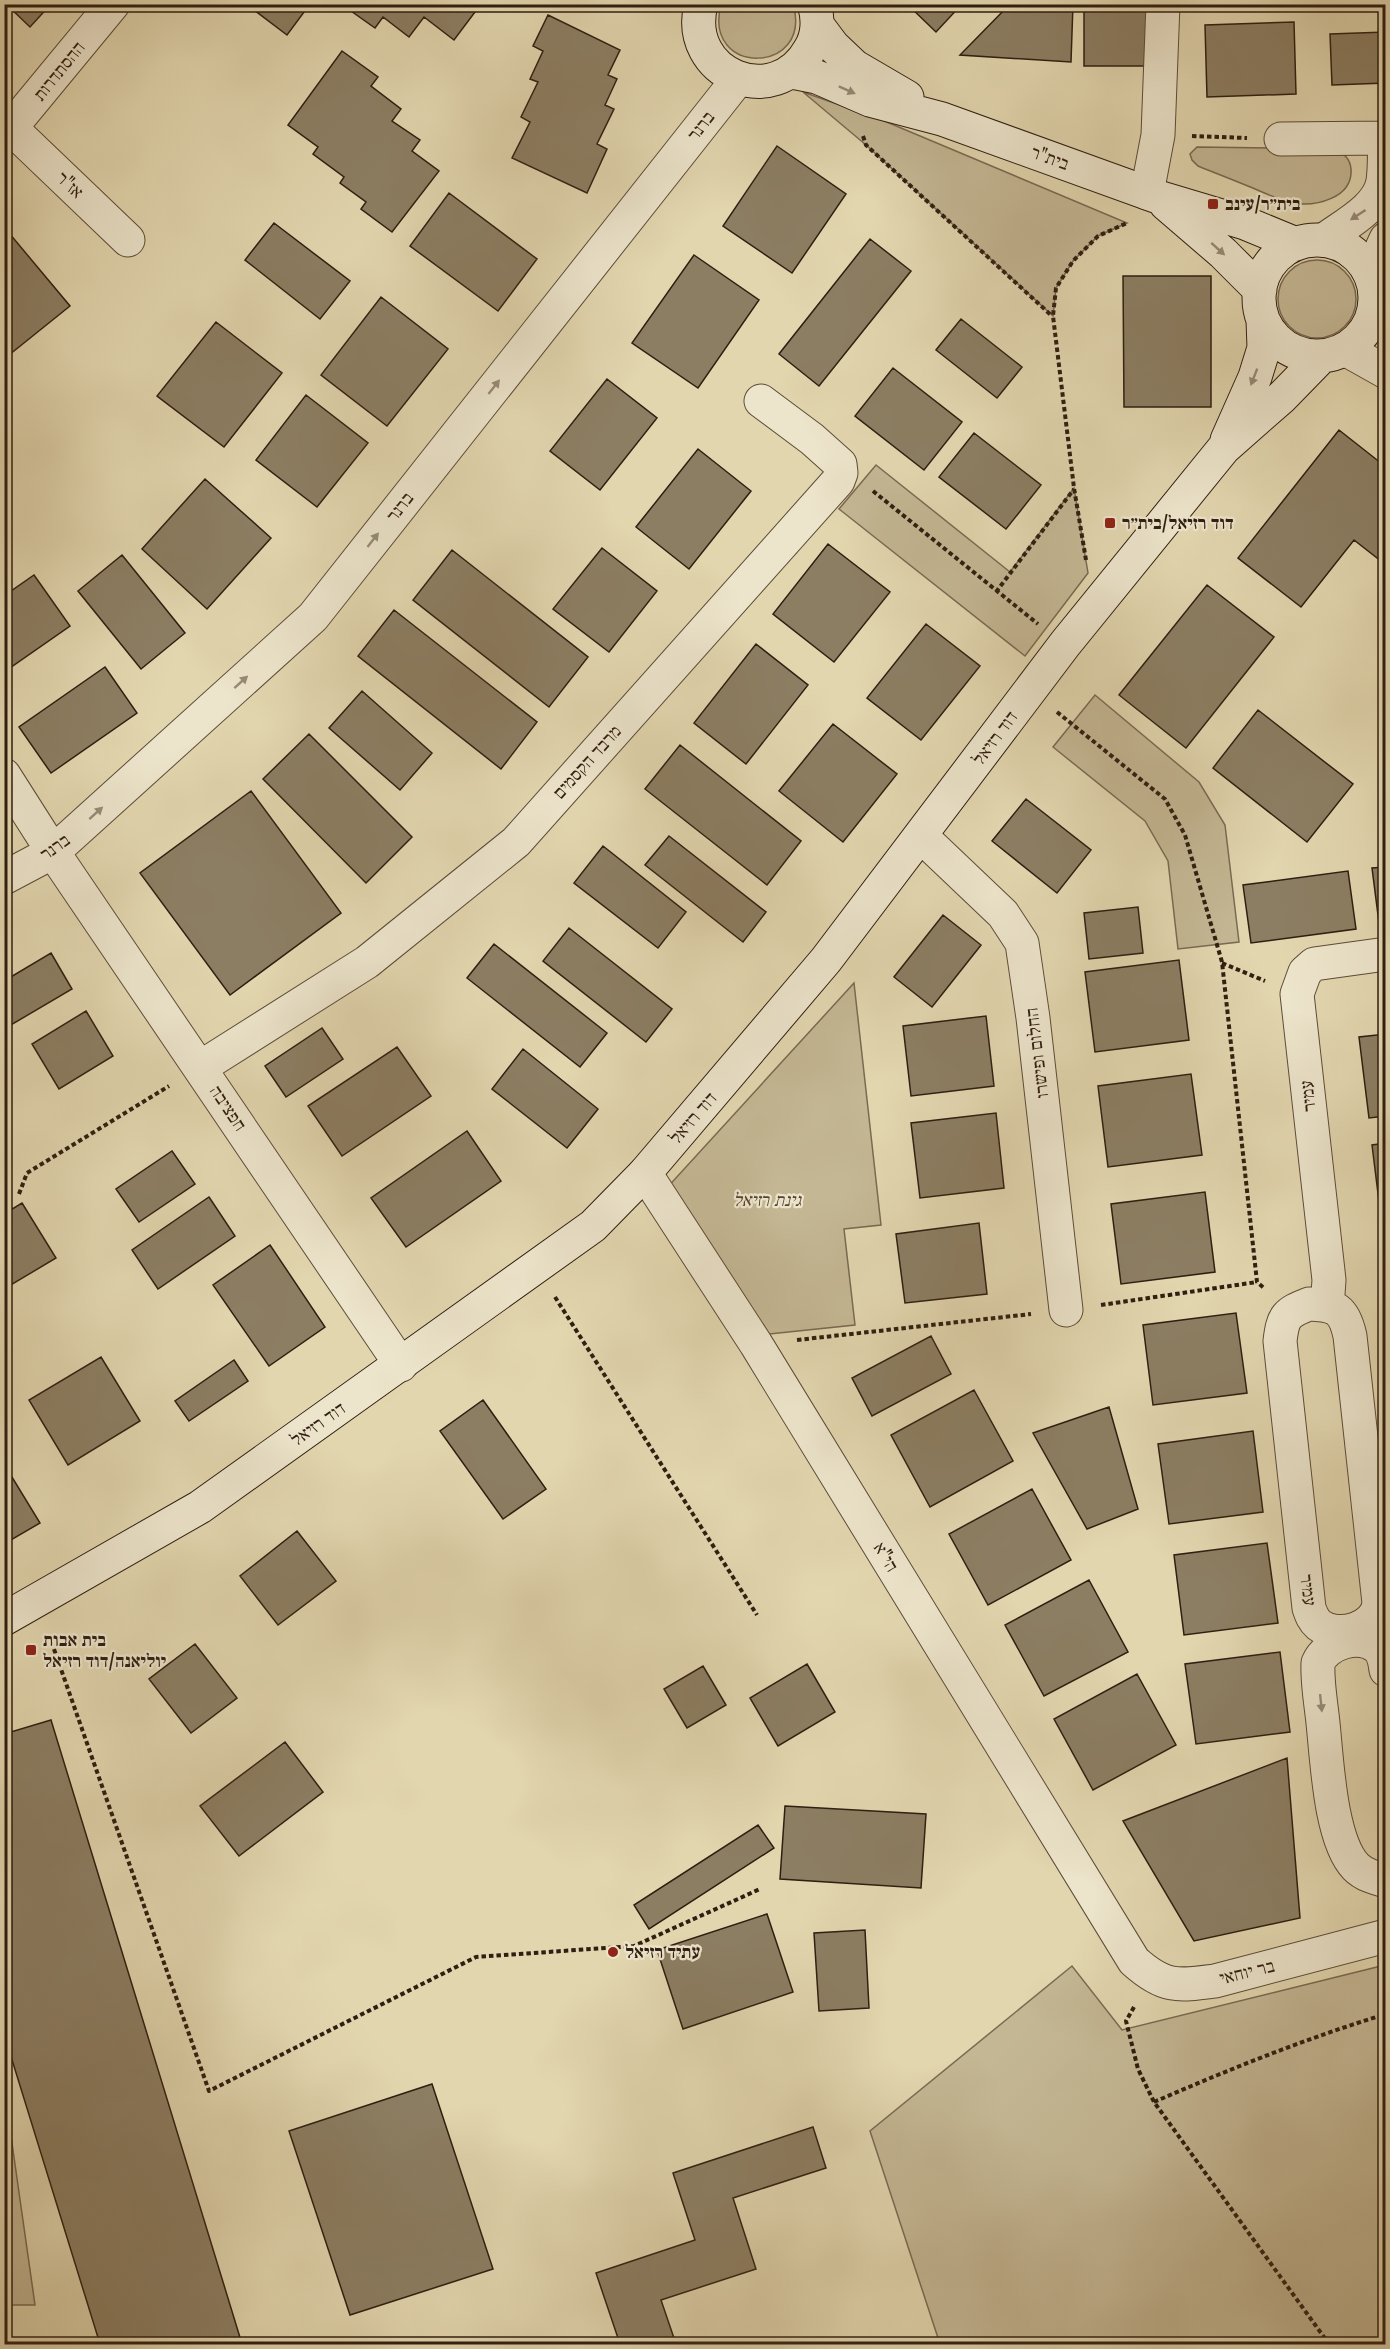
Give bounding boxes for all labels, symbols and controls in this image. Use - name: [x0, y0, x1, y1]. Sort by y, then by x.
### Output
- street label: ההסתדרות: [28, 37, 90, 105]
- one-way arrow: [838, 86, 856, 95]
- street label: ברנר: [683, 107, 720, 145]
- street label: בית"ר: [1028, 141, 1072, 175]
- street label: אז"ר: [52, 167, 88, 203]
- place label: בית״ר/עינב: [1225, 193, 1301, 215]
- marker: בית״ר/עינב: [1206, 197, 1220, 211]
- one-way arrow: [1349, 210, 1366, 221]
- one-way arrow: [1210, 242, 1225, 255]
- one-way arrow: [1249, 368, 1259, 386]
- one-way arrow: [487, 379, 500, 395]
- street label: ברנר: [382, 488, 419, 526]
- place label: דוד רזיאל/בית״ר: [1122, 512, 1234, 534]
- marker: דוד רזיאל/בית״ר: [1103, 516, 1117, 530]
- one-way arrow: [367, 532, 380, 548]
- one-way arrow: [233, 676, 248, 689]
- street label: דוד רזיאל: [968, 707, 1022, 769]
- street label: מרבד הקסמים: [548, 721, 626, 803]
- one-way arrow: [89, 806, 104, 820]
- street label: ברנר: [36, 829, 74, 865]
- street label: החלום ופישרו: [1021, 1007, 1053, 1099]
- street label: עמיר: [1295, 1079, 1321, 1113]
- street label: חפציבה: [205, 1081, 251, 1135]
- street label: דוד רזיאל: [664, 1087, 722, 1149]
- park label: גינת רזיאל: [733, 1189, 802, 1211]
- street label: דוד רזיאל: [286, 1397, 350, 1451]
- street label: הי"א: [869, 1538, 903, 1576]
- street label: עמיר: [1295, 1573, 1321, 1607]
- place label: בית אבות יוליאנה/דוד רזיאל: [43, 1629, 166, 1672]
- marker: בית אבות יוליאנה/דוד רזיאל: [24, 1643, 38, 1657]
- one-way arrow: [1316, 1693, 1326, 1712]
- place label: עתיד רזיאל: [625, 1941, 701, 1963]
- marker: עתיד רזיאל: [606, 1945, 620, 1959]
- street label: בר יוחאי: [1217, 1954, 1277, 1989]

